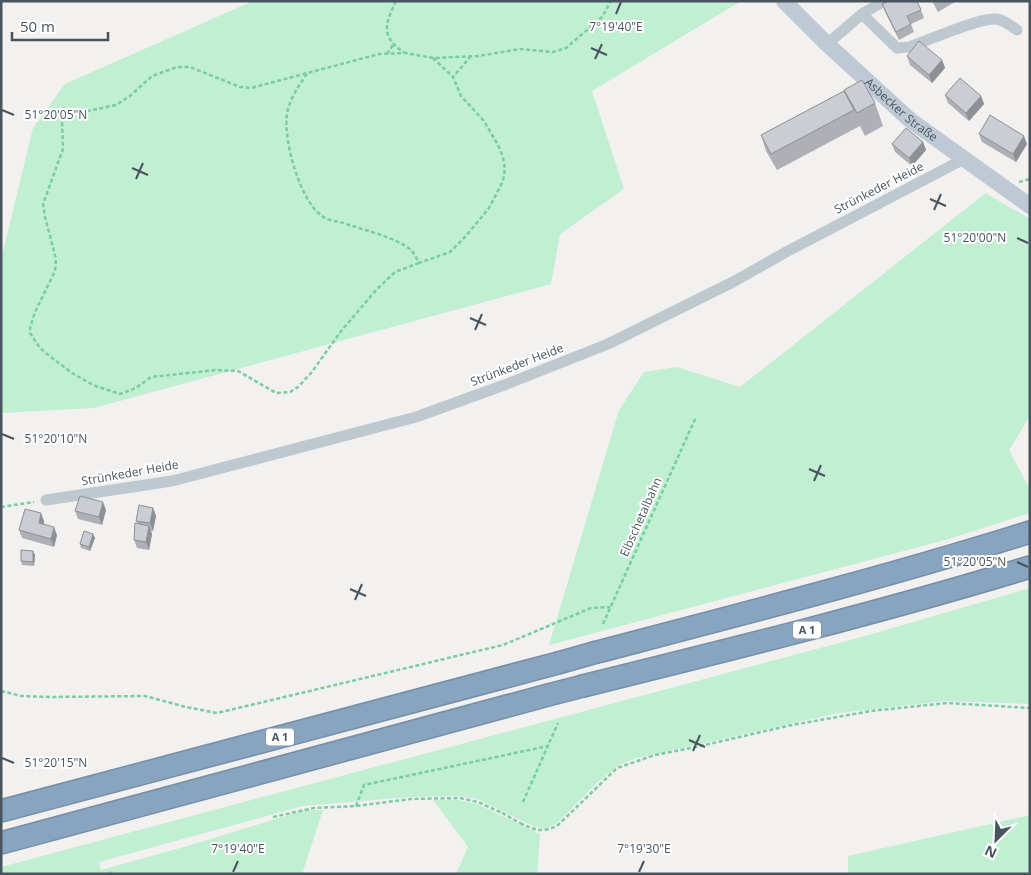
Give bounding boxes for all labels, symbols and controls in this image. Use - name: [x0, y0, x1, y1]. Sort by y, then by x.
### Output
- scale bar: [12, 10, 109, 42]
- text: 50 m: [20, 16, 55, 36]
- text: 7°19'40"E: [589, 18, 643, 35]
- street label: Asbecker Straße: [861, 74, 942, 145]
- text: 51°20'05"N: [25, 106, 87, 123]
- street label: Strünkeder Heide: [831, 158, 927, 217]
- text: 51°20'00"N: [944, 229, 1006, 246]
- street label: Strünkeder Heide: [468, 339, 566, 390]
- text: 51°20'10"N: [25, 430, 87, 447]
- street label: Strünkeder Heide: [80, 456, 180, 489]
- street label: Elbschetalbahn: [615, 474, 666, 559]
- text: 51°20'05"N: [944, 553, 1006, 570]
- road number: A 1: [793, 622, 821, 638]
- road number: A 1: [266, 729, 294, 746]
- text: 51°20'15"N: [25, 754, 87, 771]
- north arrow: [971, 815, 1021, 865]
- text: 7°19'40"E: [211, 840, 265, 857]
- text: 7°19'30"E: [617, 840, 671, 857]
- text: N: [981, 841, 1000, 863]

